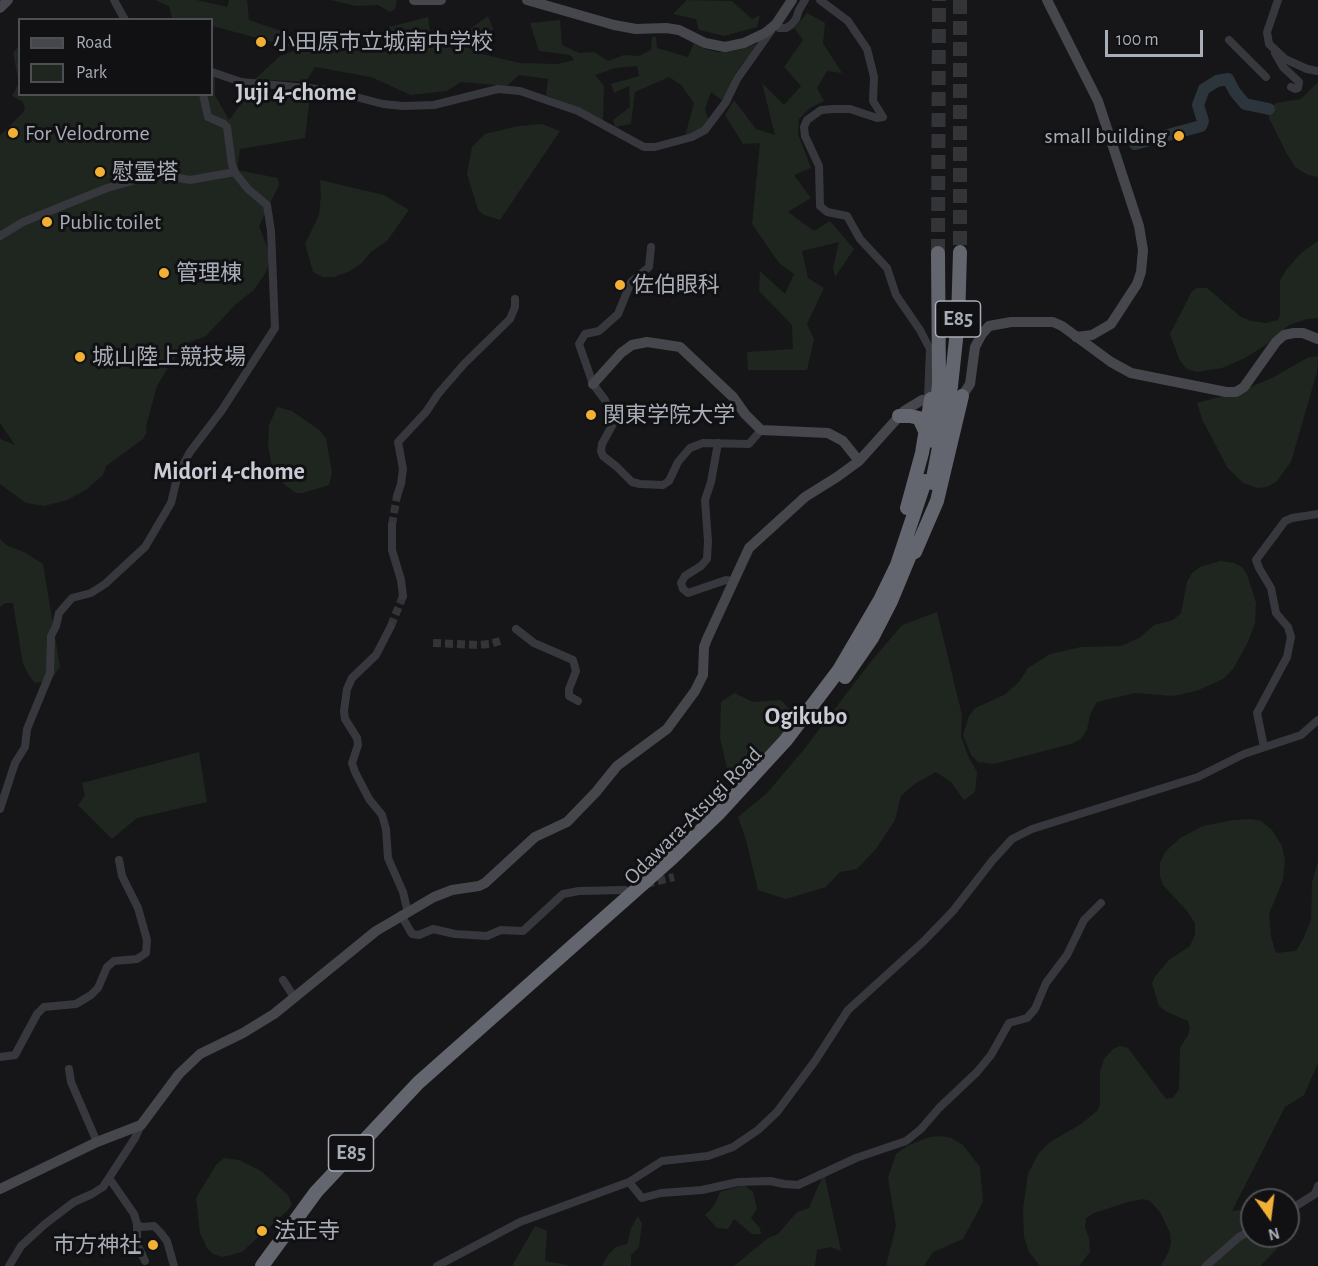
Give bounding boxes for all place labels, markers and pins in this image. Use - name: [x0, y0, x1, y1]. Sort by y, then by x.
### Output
- place label: 小田原市立城南中学校: [273, 29, 493, 55]
- marker: 小田原市立城南中学校: [254, 35, 268, 49]
- place label: For Velodrome: [25, 120, 150, 146]
- place label: small building: [1045, 123, 1167, 149]
- marker: For Velodrome: [6, 126, 20, 140]
- marker: small building: [1172, 129, 1186, 143]
- place label: 慰霊塔: [112, 159, 178, 185]
- marker: 慰霊塔: [93, 165, 107, 179]
- place label: Public toilet: [59, 209, 161, 235]
- marker: Public toilet: [40, 215, 54, 229]
- place label: 管理棟: [176, 260, 242, 286]
- marker: 管理棟: [157, 266, 171, 280]
- place label: 佐伯眼科: [632, 272, 720, 298]
- marker: 佐伯眼科: [613, 278, 627, 292]
- place label: 城山陸上競技場: [92, 344, 246, 370]
- marker: 城山陸上競技場: [73, 350, 87, 364]
- place label: 関東学院大学: [603, 402, 735, 428]
- marker: 関東学院大学: [584, 408, 598, 422]
- place label: 法正寺: [274, 1218, 340, 1244]
- marker: 法正寺: [255, 1224, 269, 1238]
- place label: 市方神社: [53, 1232, 141, 1258]
- marker: 市方神社: [146, 1238, 160, 1252]

